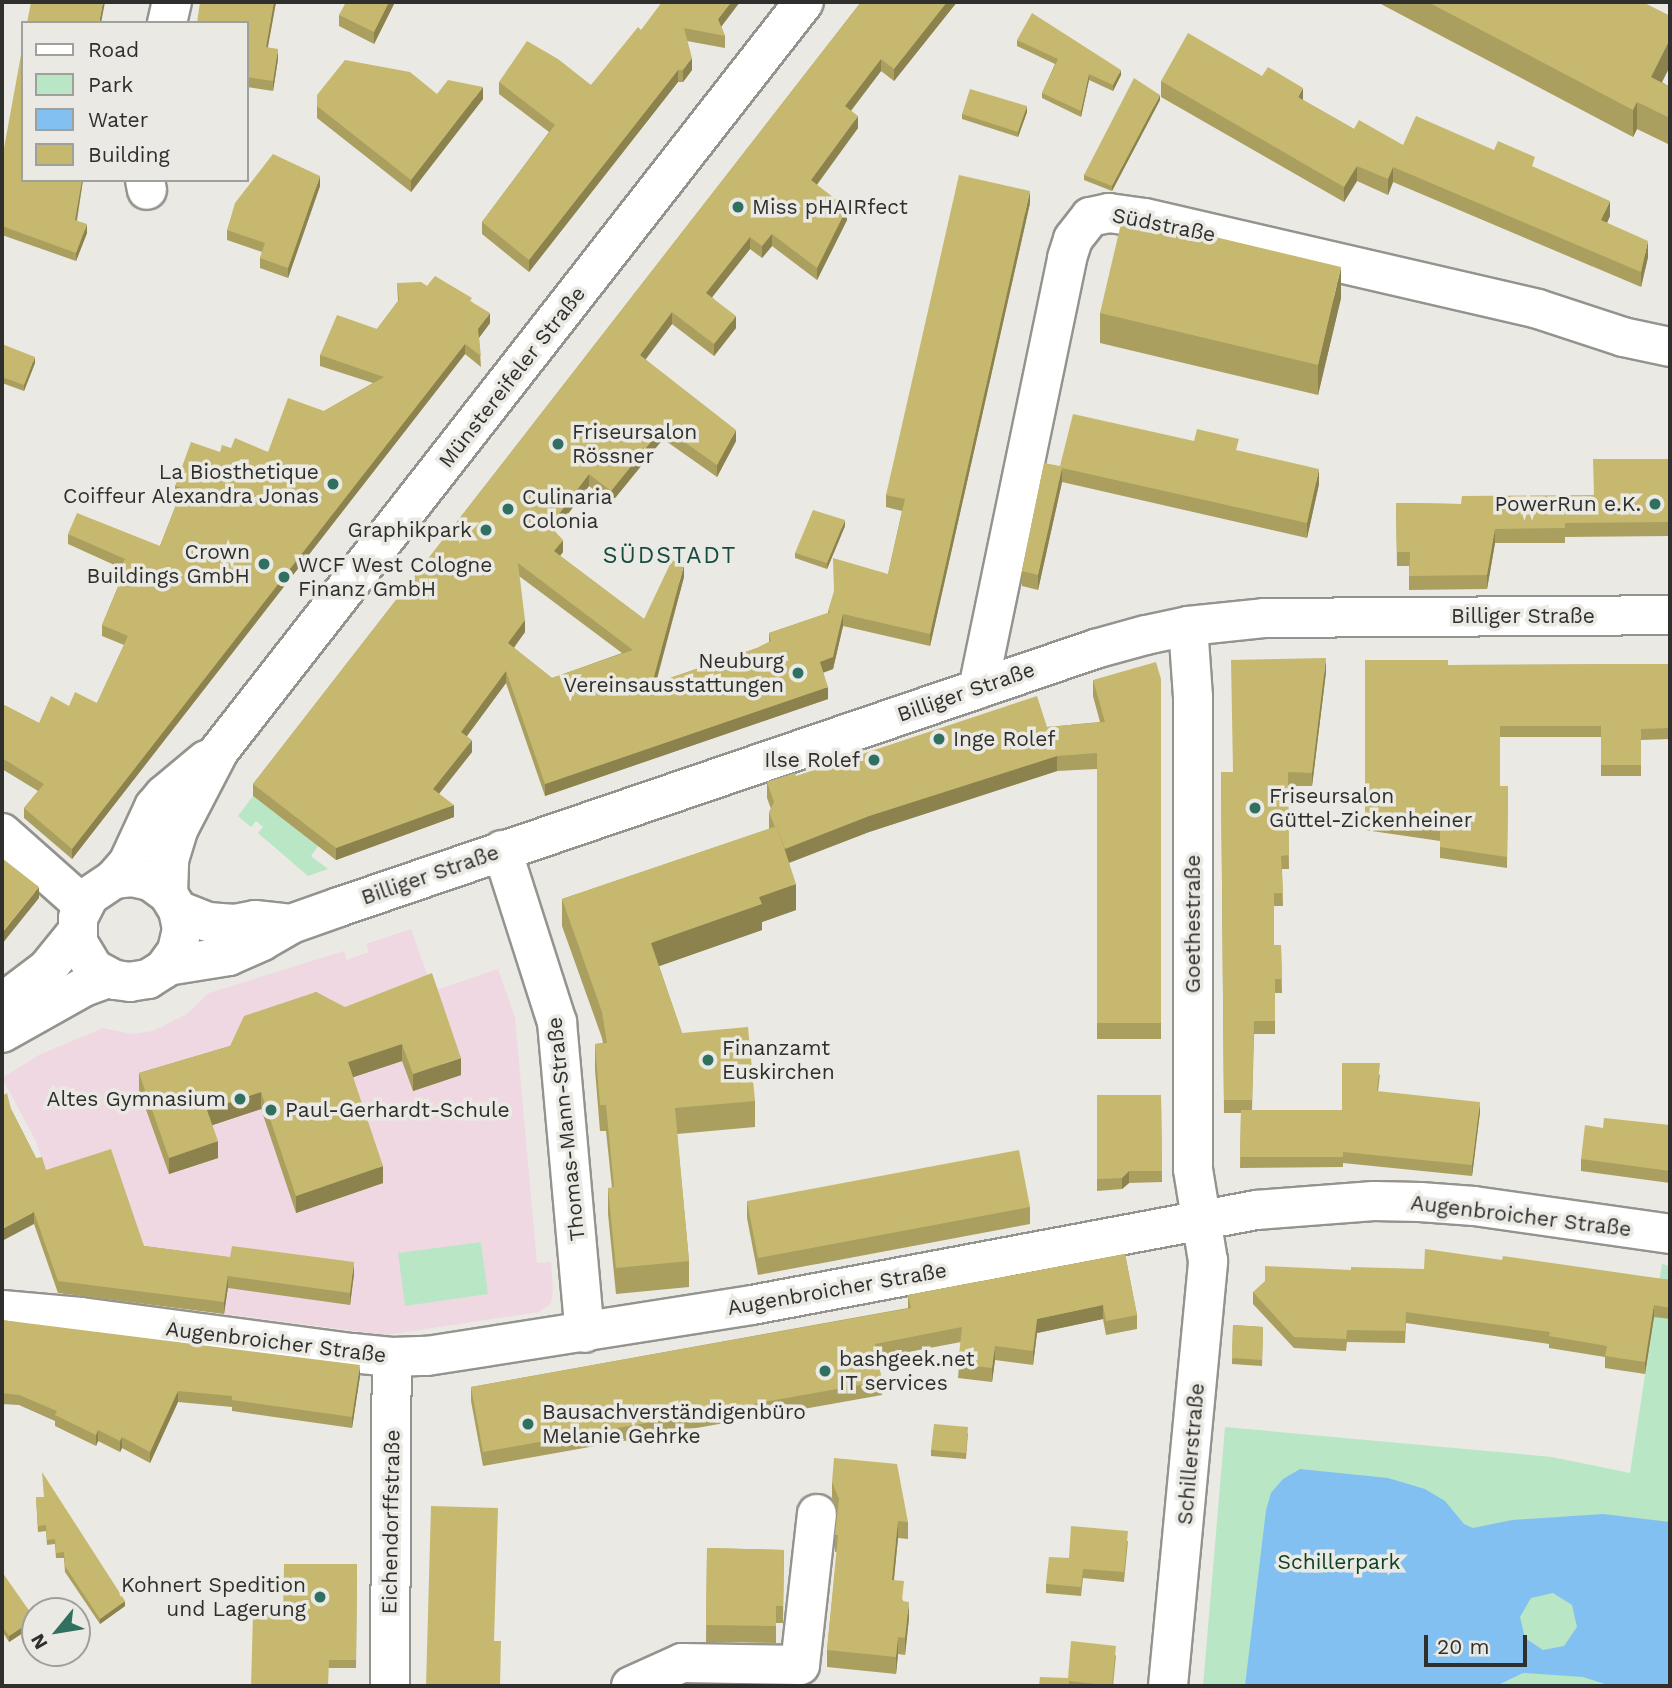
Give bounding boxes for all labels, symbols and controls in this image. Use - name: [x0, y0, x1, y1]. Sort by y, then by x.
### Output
- legend: [21, 21, 248, 182]
- text: Road: [88, 37, 139, 62]
- text: Park: [88, 72, 133, 97]
- text: Water: [88, 107, 148, 132]
- text: Building: [88, 142, 170, 167]
- place label: Miss pHAIRfect: [752, 194, 908, 220]
- marker: Miss pHAIRfect: [730, 199, 746, 215]
- street label: Südstraße: [1110, 203, 1218, 247]
- street label: Münstereifeler Straße: [433, 281, 591, 473]
- place label: Friseursalon Rössner: [572, 419, 697, 469]
- marker: Friseursalon Rössner: [550, 436, 566, 452]
- place label: La Biosthetique Coiffeur Alexandra Jonas: [61, 459, 319, 509]
- marker: La Biosthetique Coiffeur Alexandra Jonas: [325, 476, 341, 492]
- place label: Culinaria Colonia: [522, 484, 612, 534]
- place label: PowerRun e.K.: [1495, 491, 1641, 517]
- marker: PowerRun e.K.: [1647, 496, 1663, 512]
- marker: Culinaria Colonia: [500, 501, 516, 517]
- place label: Graphikpark: [347, 517, 472, 543]
- marker: Graphikpark: [478, 522, 494, 538]
- place label: Crown Buildings GmbH: [87, 539, 250, 589]
- district label: SÜDSTADT: [604, 542, 736, 570]
- place label: WCF West Cologne Finanz GmbH: [298, 552, 493, 602]
- marker: Crown Buildings GmbH: [256, 556, 272, 572]
- marker: WCF West Cologne Finanz GmbH: [276, 569, 292, 585]
- street label: Billiger Straße: [1451, 603, 1595, 629]
- place label: Neuburg Vereinsausstattungen: [564, 648, 784, 698]
- street label: Billiger Straße: [894, 657, 1038, 727]
- marker: Neuburg Vereinsausstattungen: [790, 665, 806, 681]
- place label: Inge Rolef: [953, 726, 1055, 752]
- marker: Inge Rolef: [931, 731, 947, 747]
- place label: Ilse Rolef: [764, 747, 860, 773]
- marker: Ilse Rolef: [866, 752, 882, 768]
- place label: Friseursalon Güttel-Zickenheiner: [1269, 783, 1472, 833]
- marker: Friseursalon Güttel-Zickenheiner: [1247, 800, 1263, 816]
- street label: Billiger Straße: [358, 840, 502, 910]
- street label: Goethestraße: [1180, 855, 1206, 993]
- street label: Thomas-Mann-Straße: [542, 1016, 590, 1242]
- place label: Finanzamt Euskirchen: [722, 1035, 835, 1085]
- marker: Finanzamt Euskirchen: [700, 1052, 716, 1068]
- place label: Altes Gymnasium: [47, 1086, 226, 1112]
- marker: Altes Gymnasium: [232, 1091, 248, 1107]
- place label: Paul-Gerhardt-Schule: [285, 1097, 510, 1123]
- marker: Paul-Gerhardt-Schule: [263, 1102, 279, 1118]
- street label: Augenbroicher Straße: [1409, 1190, 1633, 1242]
- street label: Augenbroicher Straße: [725, 1257, 949, 1321]
- street label: Augenbroicher Straße: [164, 1316, 388, 1368]
- place label: bashgeek.net IT services: [839, 1346, 975, 1396]
- marker: bashgeek.net IT services: [817, 1363, 833, 1379]
- street label: Schillerstraße: [1172, 1382, 1210, 1526]
- place label: Bausachverständigenbüro Melanie Gehrke: [542, 1399, 806, 1449]
- marker: Bausachverständigenbüro Melanie Gehrke: [520, 1416, 536, 1432]
- street label: Eichendorffstraße: [377, 1429, 405, 1615]
- park label: Schillerpark: [1278, 1549, 1400, 1575]
- place label: Kohnert Spedition und Lagerung: [121, 1572, 306, 1622]
- marker: Kohnert Spedition und Lagerung: [312, 1589, 328, 1605]
- north arrow: [21, 1597, 91, 1667]
- scale bar: [1427, 1622, 1530, 1666]
- text: N: [26, 1630, 53, 1654]
- text: 20 m: [1437, 1634, 1489, 1659]

